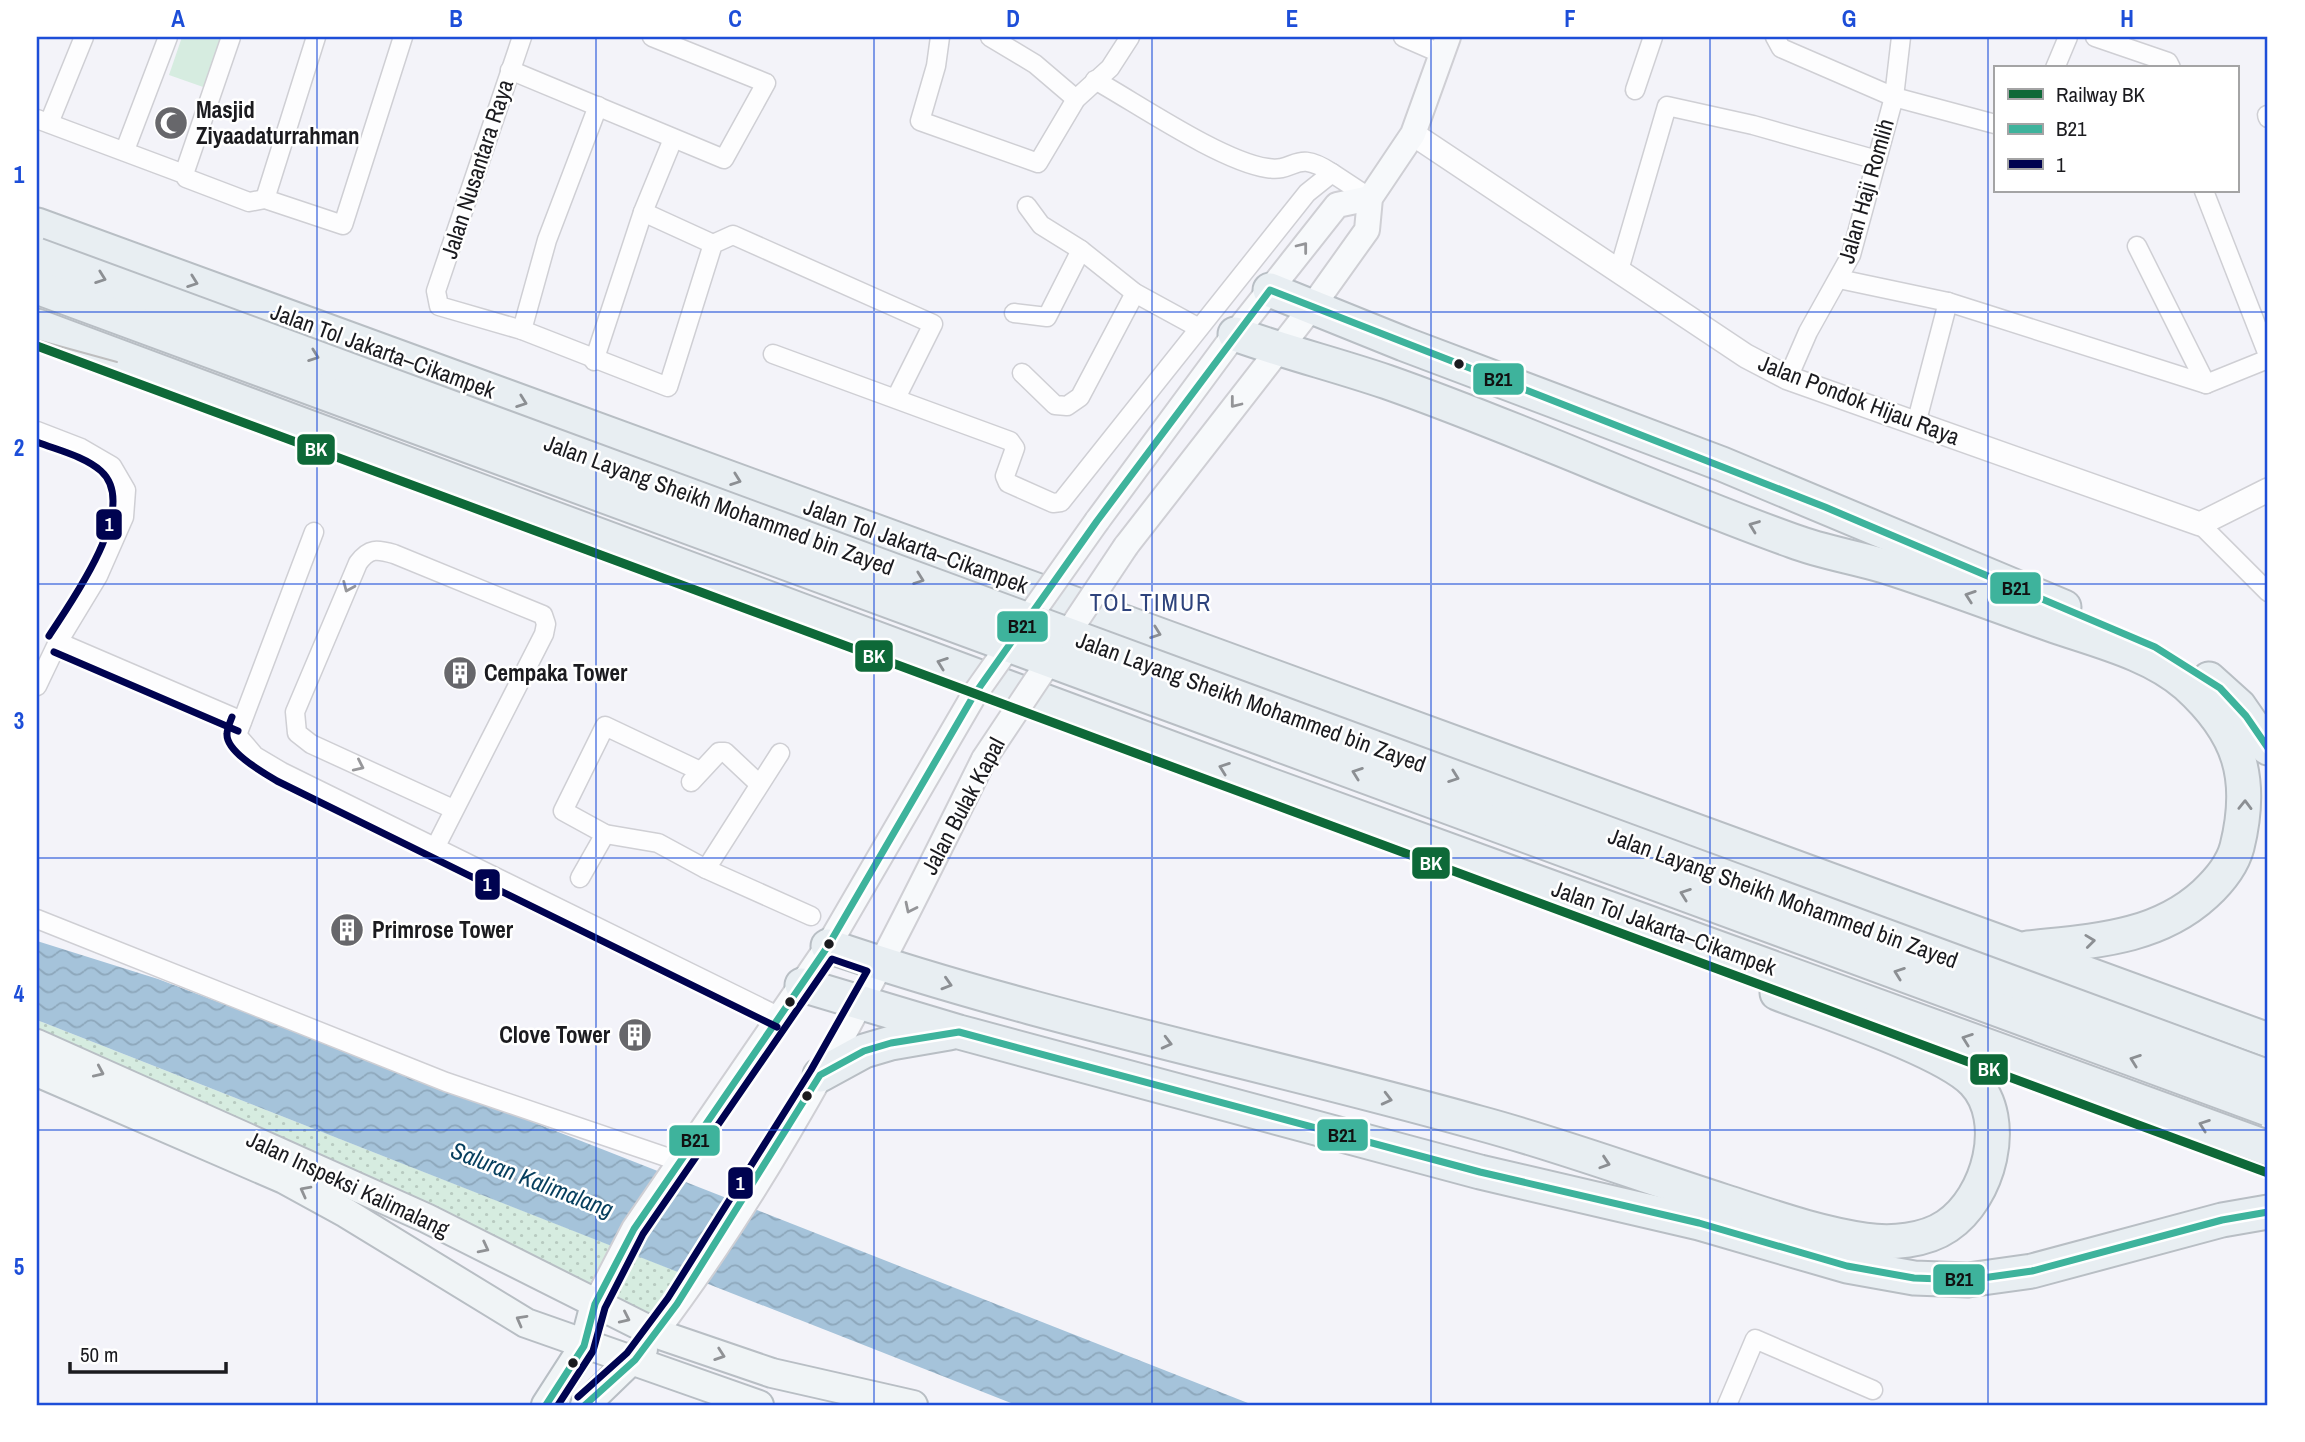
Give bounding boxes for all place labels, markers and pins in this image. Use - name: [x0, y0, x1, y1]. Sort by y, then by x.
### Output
- place label: Masjid Ziyaadaturrahman: [196, 94, 360, 151]
- mosque icon: Masjid Ziyaadaturrahman: [152, 104, 190, 142]
- unlabelled marker: [1452, 357, 1466, 371]
- building icon: Cempaka Tower: [441, 654, 479, 692]
- place label: Cempaka Tower: [484, 657, 628, 688]
- building icon: Primrose Tower: [328, 911, 366, 949]
- place label: Primrose Tower: [372, 914, 514, 945]
- unlabelled marker: [822, 937, 836, 951]
- unlabelled marker: [783, 995, 797, 1009]
- building icon: Clove Tower: [616, 1016, 654, 1054]
- place label: Clove Tower: [499, 1019, 611, 1050]
- unlabelled marker: [800, 1089, 814, 1103]
- unlabelled marker: [566, 1356, 580, 1370]

